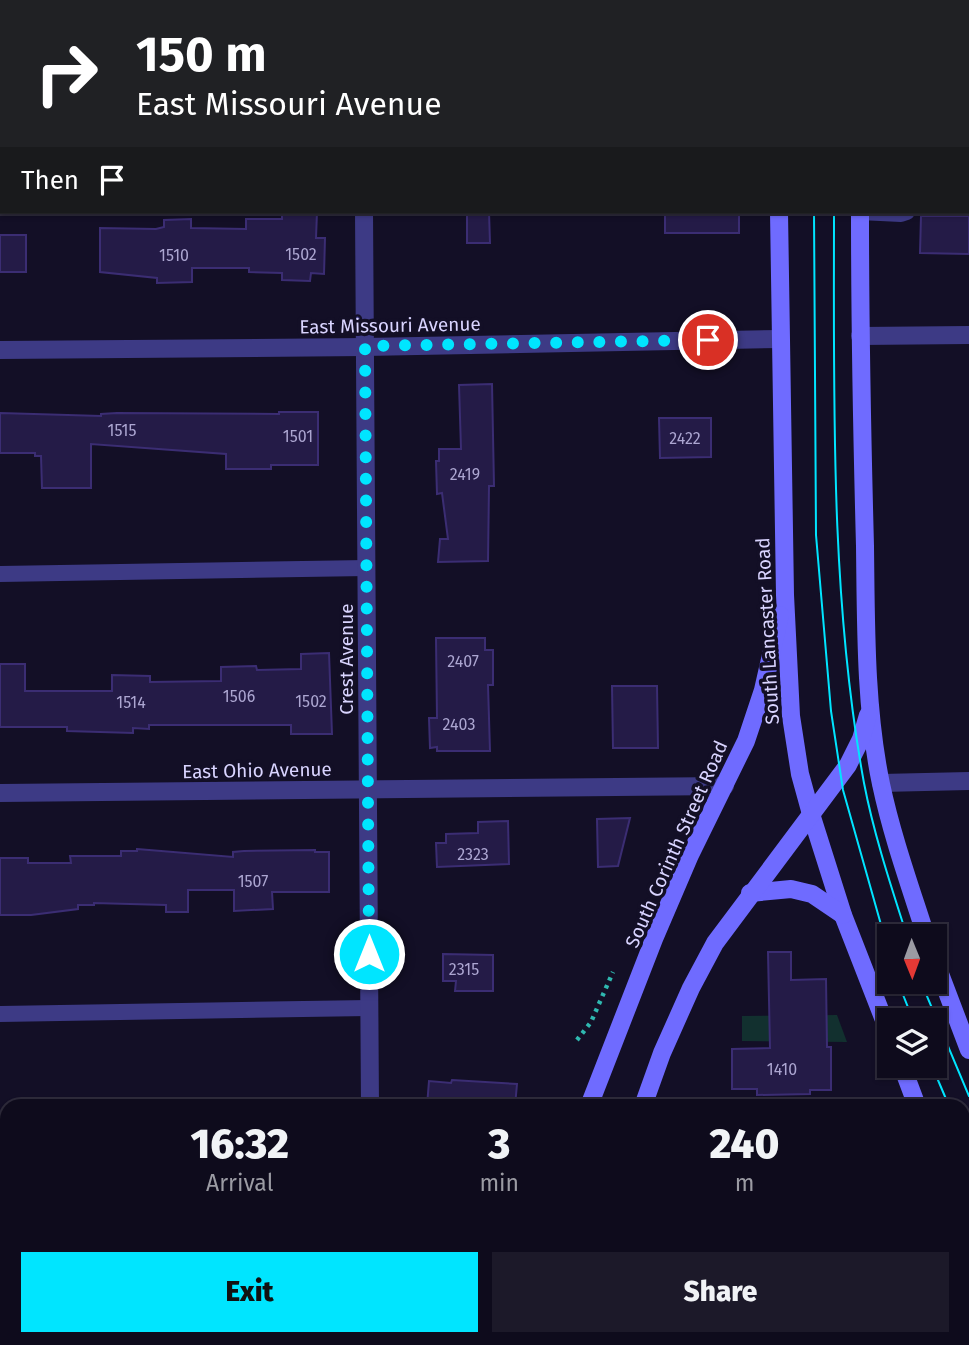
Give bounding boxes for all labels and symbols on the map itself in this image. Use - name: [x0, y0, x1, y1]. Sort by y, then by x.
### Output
- house number: 1502: [285, 245, 317, 264]
- house number: 1510: [159, 246, 189, 265]
- pin: [678, 310, 738, 370]
- street label: East Missouri Avenue: [299, 312, 481, 339]
- house number: 1515: [107, 421, 137, 440]
- house number: 1501: [283, 427, 313, 446]
- house number: 2422: [669, 429, 701, 448]
- house number: 2419: [450, 465, 480, 484]
- street label: South Lancaster Road: [751, 537, 784, 725]
- street label: Crest Avenue: [335, 603, 358, 715]
- house number: 2407: [447, 652, 479, 671]
- house number: 1506: [223, 687, 255, 706]
- house number: 1502: [295, 692, 327, 711]
- house number: 1514: [116, 693, 146, 712]
- house number: 2403: [443, 715, 475, 734]
- street label: South Corinth Street Road: [620, 737, 733, 951]
- street label: East Ohio Avenue: [182, 758, 332, 783]
- house number: 2323: [457, 845, 489, 864]
- house number: 1507: [238, 872, 268, 891]
- position arrow: [332, 917, 406, 991]
- north arrow: [877, 924, 947, 994]
- house number: 2315: [449, 960, 479, 979]
- house number: 1410: [767, 1060, 797, 1079]

